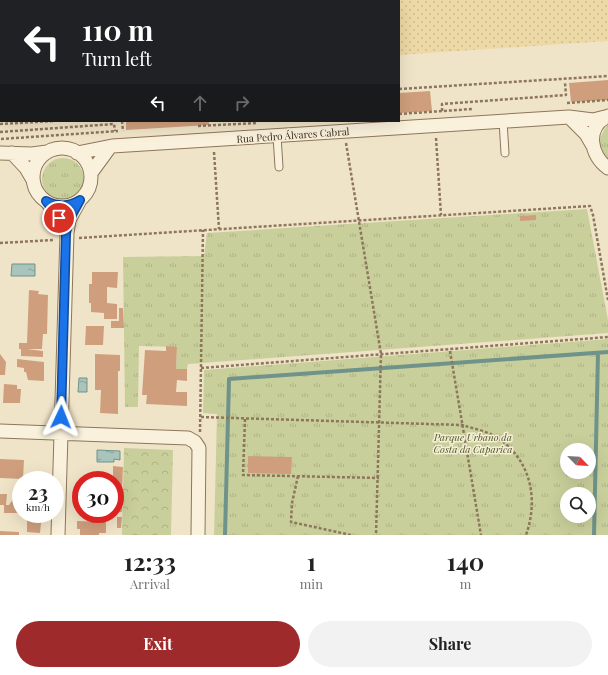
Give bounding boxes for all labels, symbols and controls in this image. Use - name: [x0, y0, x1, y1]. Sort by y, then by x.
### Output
- text: 110 m: [82, 11, 153, 48]
- icon: left: [16, 16, 68, 68]
- text: Turn left: [82, 47, 152, 71]
- icon: left: [147, 92, 169, 114]
- icon: ahead: [189, 92, 211, 114]
- icon: right: [231, 92, 253, 114]
- street label: Rua Pedro Álvares Cabral: [236, 124, 350, 146]
- pin: [42, 201, 76, 235]
- icon: arrive: [48, 207, 70, 229]
- position arrow: [40, 396, 82, 438]
- park label: Parque Urbano da Costa da Caparica: [433, 430, 513, 456]
- north arrow: [560, 443, 596, 479]
- map controls: [560, 443, 596, 523]
- speed limit sign: 30: [72, 471, 124, 523]
- text: 23: [28, 478, 48, 505]
- button: search: [560, 487, 596, 523]
- text: km/h: [26, 500, 50, 514]
- text: 12:33: [124, 545, 176, 577]
- text: 1: [307, 545, 316, 577]
- text: 140: [447, 545, 484, 577]
- text: Arrival: [130, 575, 170, 592]
- text: min: [300, 575, 323, 592]
- text: m: [460, 575, 471, 592]
- button: Exit: [16, 621, 300, 667]
- button: Share: [308, 621, 592, 667]

